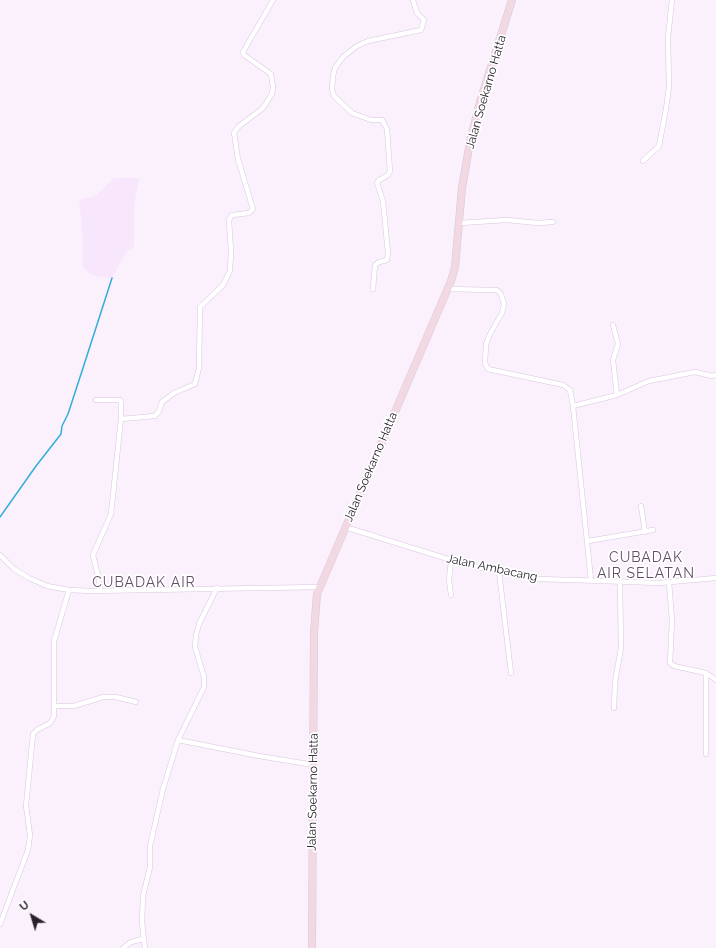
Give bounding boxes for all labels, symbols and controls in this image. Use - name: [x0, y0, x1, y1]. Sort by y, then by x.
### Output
- street label: Jalan Soekarno Hatta: [463, 33, 509, 151]
- street label: Jalan Soekarno Hatta: [341, 410, 401, 524]
- district label: CUBADAK AIR SELATAN: [597, 550, 695, 582]
- street label: Jalan Ambacang: [445, 551, 539, 585]
- district label: CUBADAK AIR: [92, 575, 196, 591]
- street label: Jalan Soekarno Hatta: [305, 733, 321, 851]
- north arrow: [12, 896, 52, 936]
- text: U: [17, 898, 32, 914]

